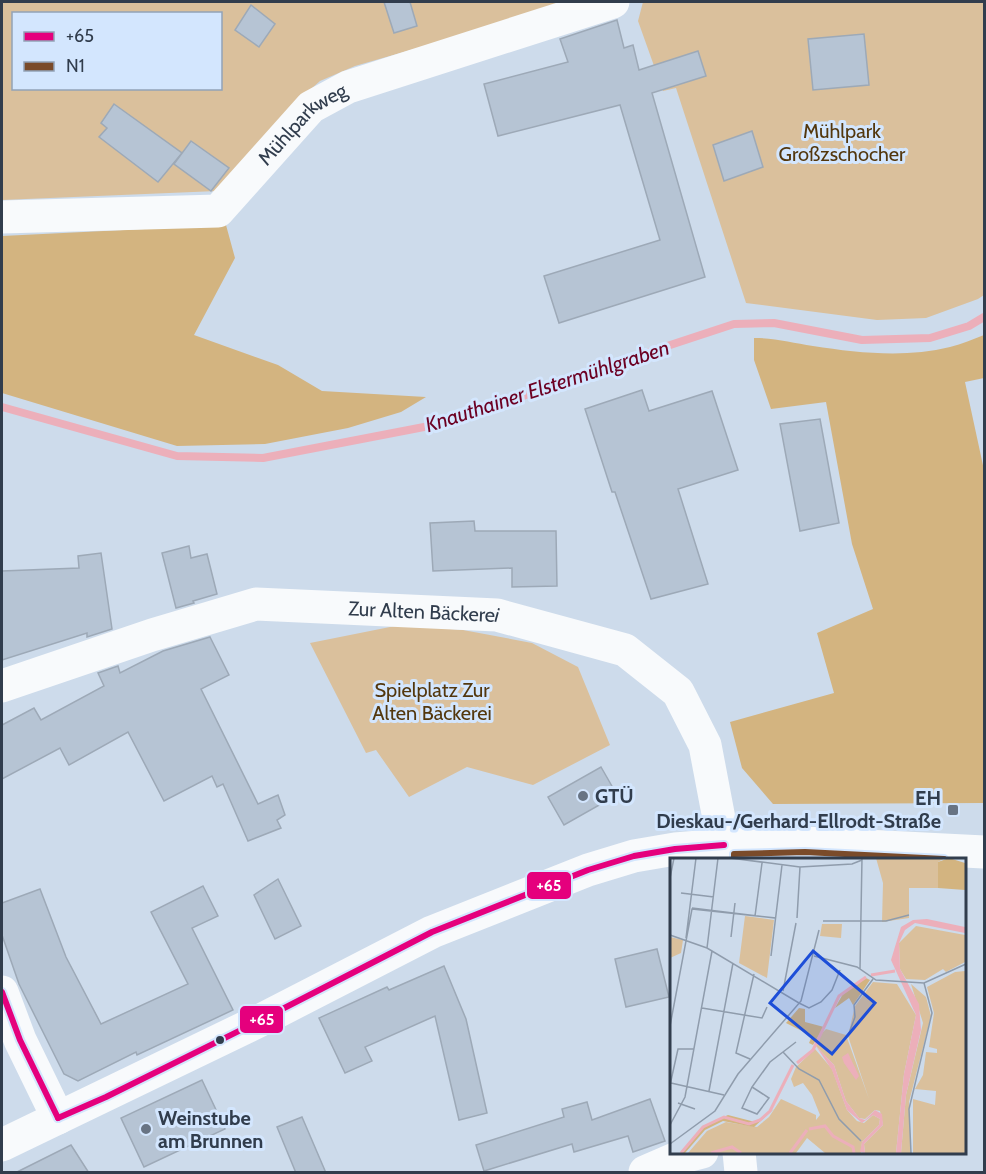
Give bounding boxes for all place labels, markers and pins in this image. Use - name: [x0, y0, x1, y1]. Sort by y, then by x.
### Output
- place label: GTÜ: [595, 784, 634, 808]
- place label: EH Dieskau-/Gerhard-Ellrodt-Straße: [656, 786, 941, 833]
- marker: GTÜ: [576, 789, 590, 803]
- marker: EH Dieskau-/Gerhard-Ellrodt-Straße: [946, 803, 960, 817]
- unlabelled marker: [214, 1034, 226, 1046]
- place label: Weinstube am Brunnen: [158, 1106, 263, 1153]
- marker: Weinstube am Brunnen: [139, 1122, 153, 1136]

